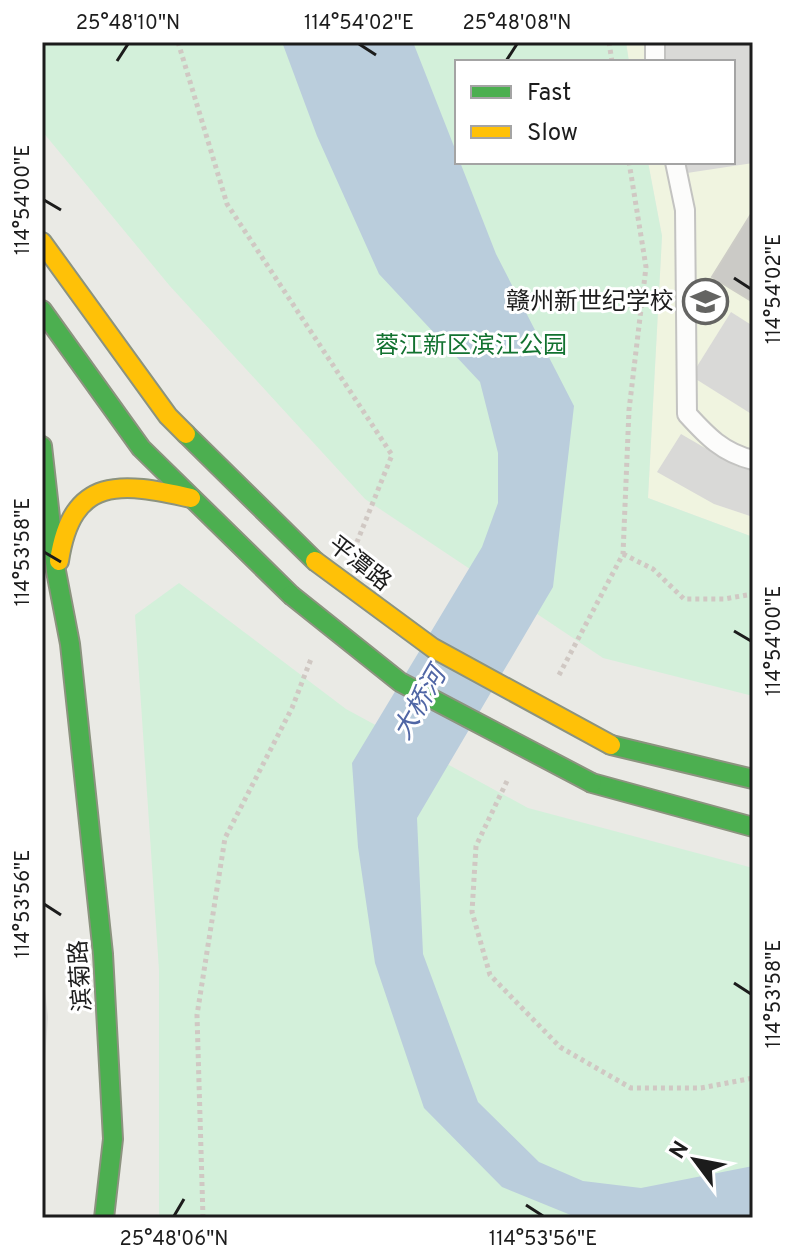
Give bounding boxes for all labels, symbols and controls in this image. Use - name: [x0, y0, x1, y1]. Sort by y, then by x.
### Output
- text: 25°48'10"N: [76, 11, 180, 37]
- text: 114°54'02"E: [304, 11, 414, 37]
- text: 25°48'08"N: [462, 11, 572, 37]
- legend: [455, 60, 735, 164]
- text: Fast: [527, 79, 571, 109]
- text: Slow: [527, 119, 578, 149]
- text: 114°54'00"E: [11, 145, 37, 255]
- text: 114°54'02"E: [762, 234, 788, 344]
- school or university icon: 赣州新世纪学校: [681, 277, 729, 325]
- place label: 赣州新世纪学校: [506, 288, 674, 318]
- park label: 蓉江新区滨江公园: [375, 332, 567, 362]
- text: 114°53'58"E: [11, 498, 37, 606]
- street label: 平潭路: [321, 531, 396, 599]
- text: 114°54'00"E: [762, 586, 788, 696]
- water label: 大桥河: [387, 658, 457, 746]
- text: 114°53'56"E: [11, 850, 37, 958]
- street label: 滨菊路: [65, 939, 99, 1013]
- text: 114°53'58"E: [762, 940, 788, 1048]
- north arrow: [655, 1120, 735, 1200]
- text: N: [665, 1137, 696, 1165]
- text: 25°48'06"N: [120, 1227, 228, 1253]
- text: 114°53'56"E: [489, 1227, 597, 1253]

